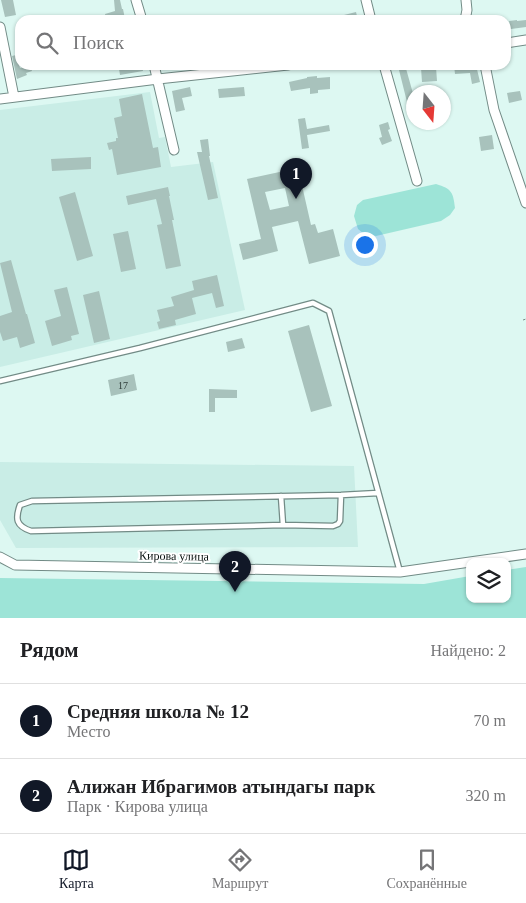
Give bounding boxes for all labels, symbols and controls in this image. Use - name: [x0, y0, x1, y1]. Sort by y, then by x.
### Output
- search box: [15, 15, 511, 70]
- icon: search: [33, 29, 61, 57]
- text: Поиск: [73, 32, 124, 53]
- north arrow: [406, 85, 451, 130]
- pin: 1: [280, 158, 312, 199]
- your location: [352, 232, 378, 258]
- house number: 17: [118, 380, 128, 391]
- street label: Кирова улица: [139, 548, 210, 564]
- pin: 2: [219, 551, 251, 592]
- map controls: [466, 558, 511, 603]
- button: layers: [466, 558, 511, 603]
- text: Рядом: [20, 638, 79, 662]
- text: Найдено: 2: [431, 642, 506, 659]
- text: Средняя школа № 12: [67, 701, 249, 722]
- text: 1: [32, 712, 40, 729]
- text: 70 m: [474, 712, 506, 729]
- text: Место: [67, 723, 110, 740]
- text: Алижан Ибрагимов атындагы парк: [67, 776, 375, 797]
- text: 2: [32, 787, 40, 804]
- text: 320 m: [466, 787, 506, 804]
- text: Парк · Кирова улица: [67, 798, 208, 815]
- tab: Карта: [59, 846, 94, 892]
- tab: Маршрут: [212, 846, 268, 892]
- tab: Сохранённые: [386, 846, 467, 892]

